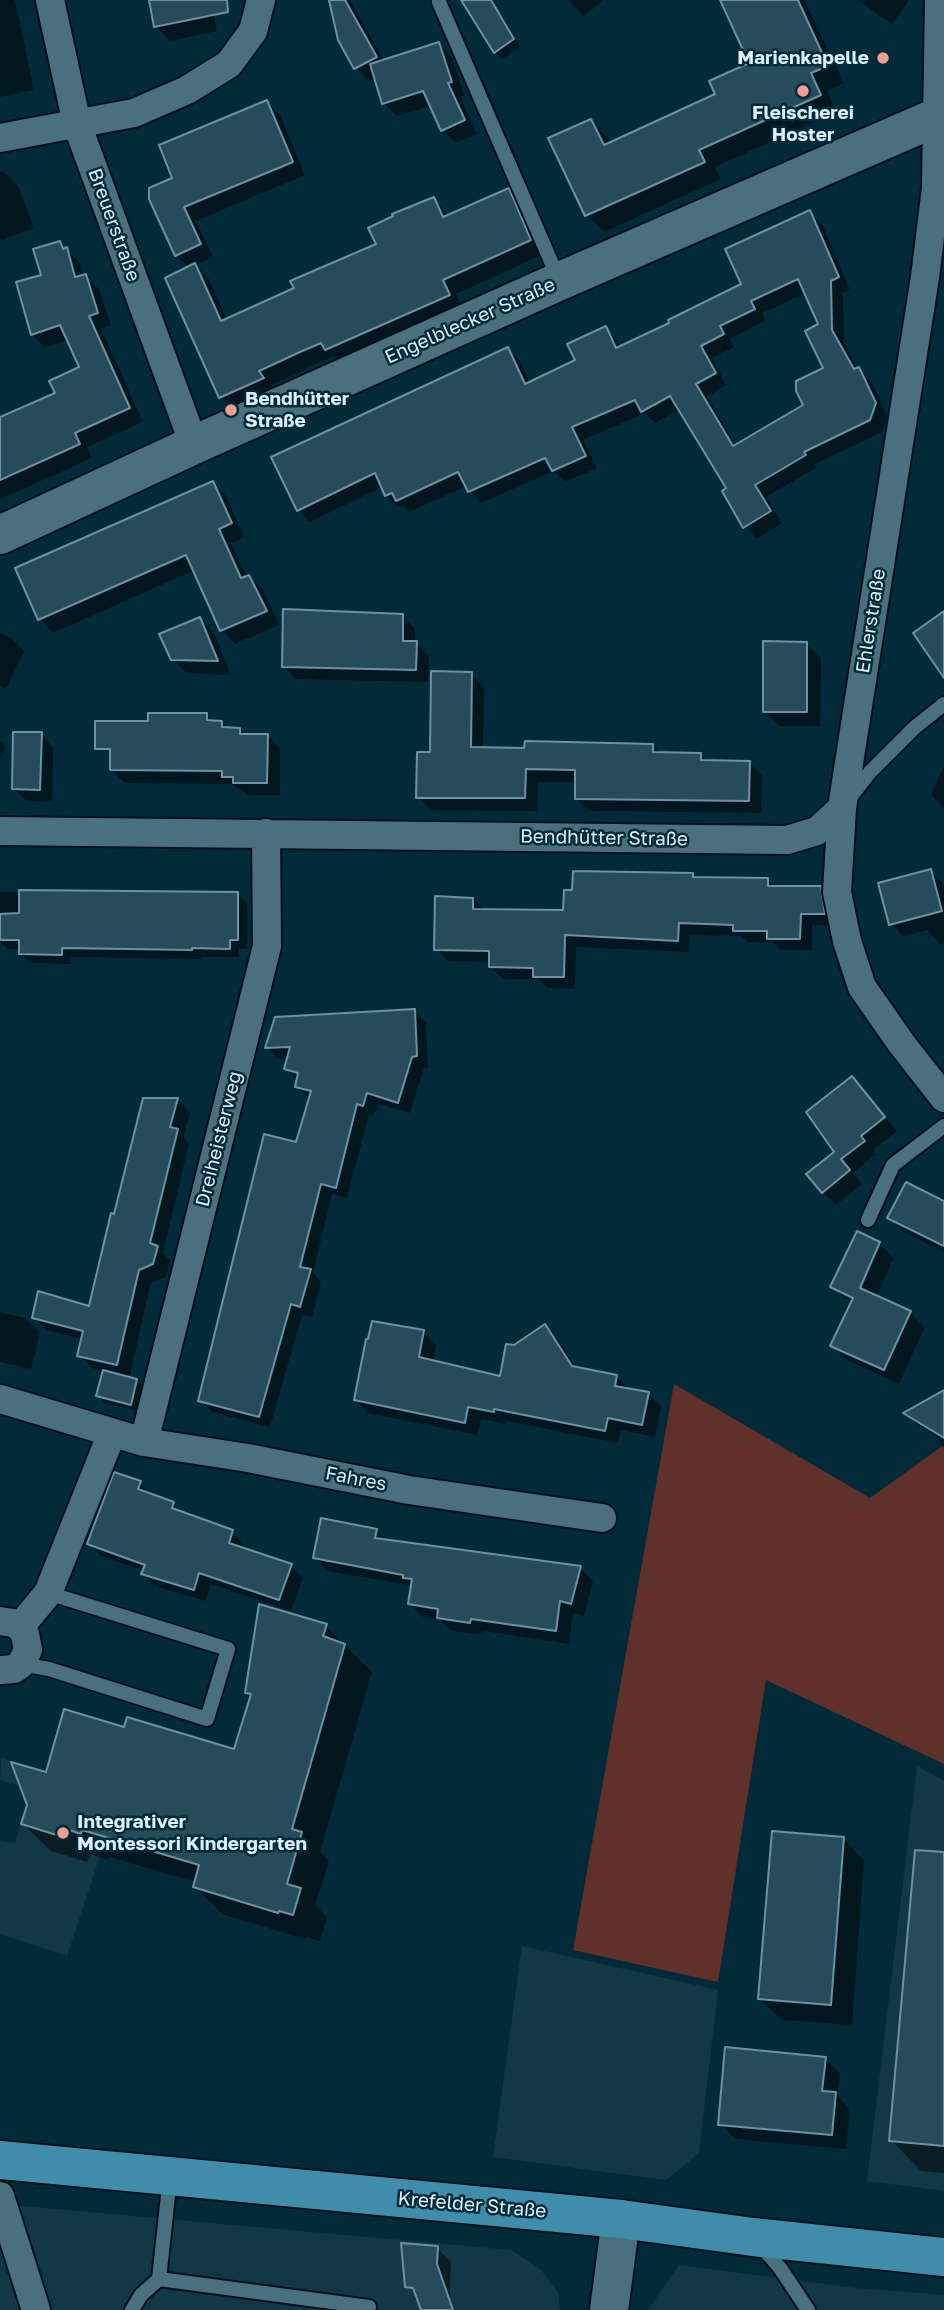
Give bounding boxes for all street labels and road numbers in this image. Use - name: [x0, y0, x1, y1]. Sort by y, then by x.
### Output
- street label: Breuerstraße: [83, 165, 145, 285]
- street label: Engelblecker Straße: [381, 273, 559, 369]
- street label: Ehlerstraße: [852, 567, 890, 675]
- street label: Bendhütter Straße: [520, 825, 688, 851]
- street label: Dreiheisterweg: [191, 1069, 247, 1209]
- street label: Fahres: [324, 1462, 388, 1496]
- street label: Krefelder Straße: [397, 2187, 547, 2223]

